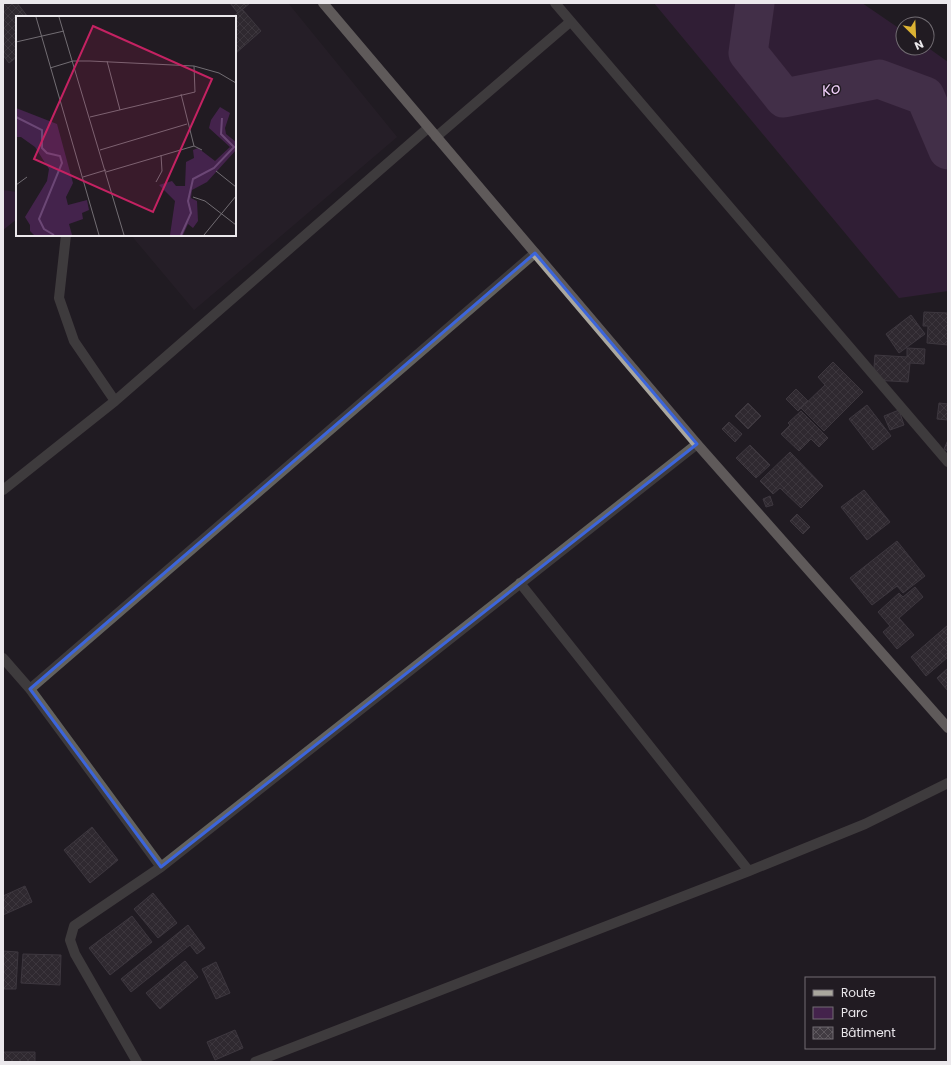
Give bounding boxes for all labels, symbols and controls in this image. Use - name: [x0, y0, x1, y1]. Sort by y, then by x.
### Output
- inset map: [16, 16, 236, 236]
- north arrow: [895, 16, 935, 56]
- text: N: [912, 36, 926, 54]
- water label: Ko: [820, 77, 842, 101]
- legend: [805, 977, 935, 1049]
- text: Route: [841, 984, 875, 1001]
- text: Parc: [841, 1004, 868, 1021]
- text: Bâtiment: [841, 1024, 896, 1041]

